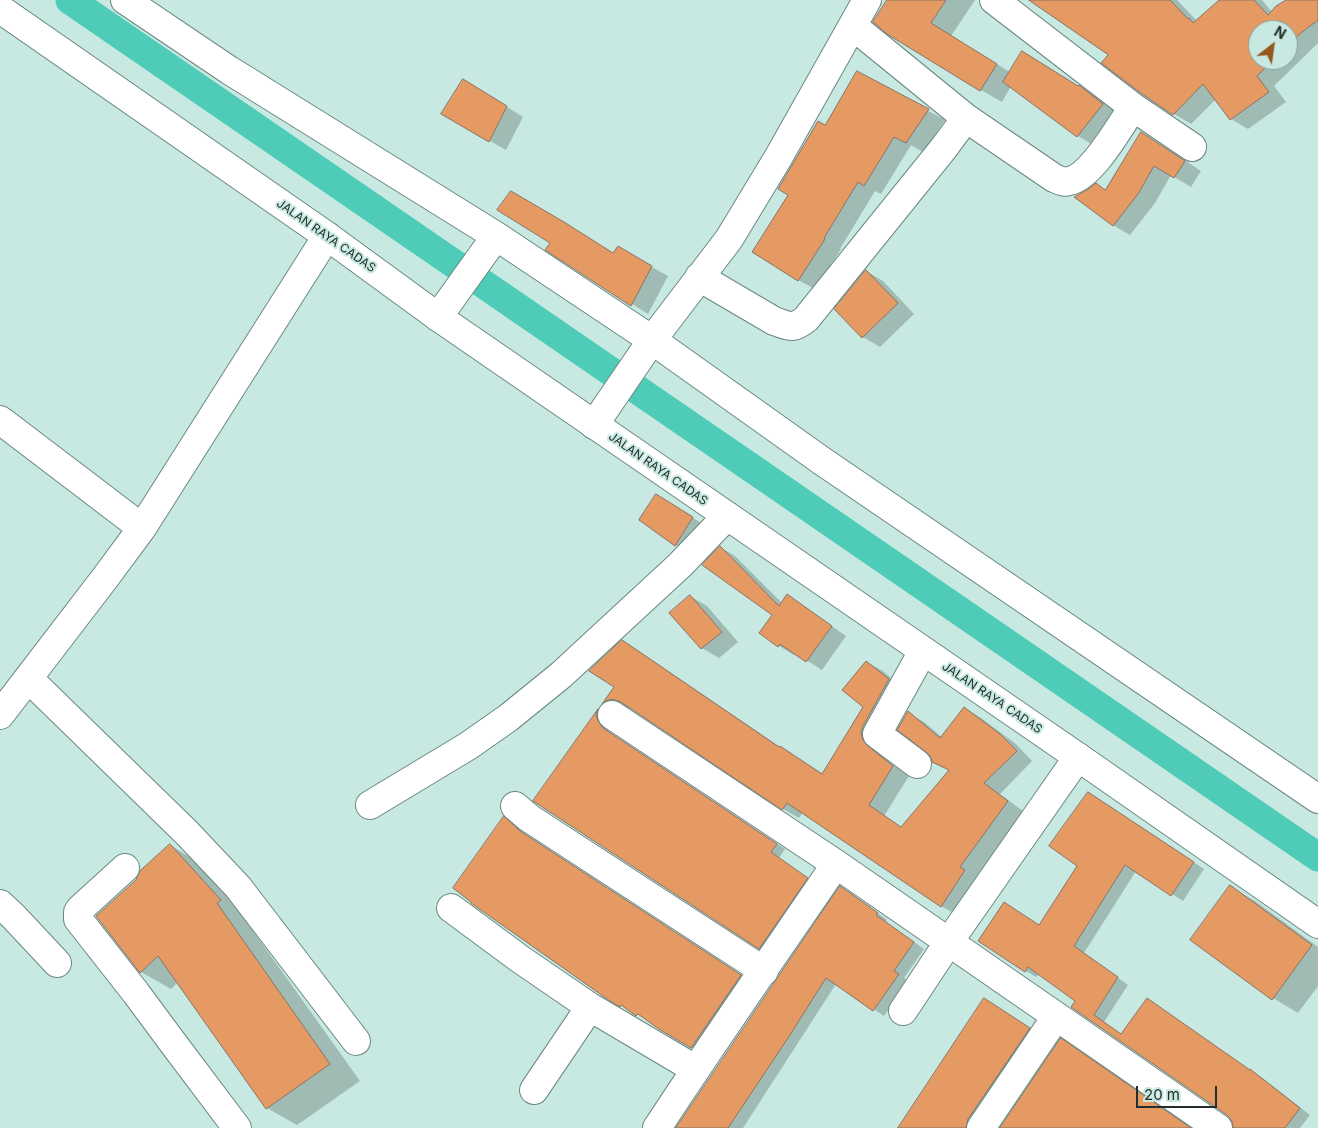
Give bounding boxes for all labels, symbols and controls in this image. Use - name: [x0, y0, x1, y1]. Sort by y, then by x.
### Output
- north arrow: [1248, 20, 1298, 70]
- text: N: [1271, 22, 1289, 42]
- street label: JALAN RAYA CADAS: [274, 196, 378, 276]
- street label: JALAN RAYA CADAS: [606, 429, 710, 509]
- street label: JALAN RAYA CADAS: [939, 659, 1045, 737]
- scale bar: [1138, 1076, 1219, 1108]
- text: 20 m: [1144, 1085, 1180, 1104]

